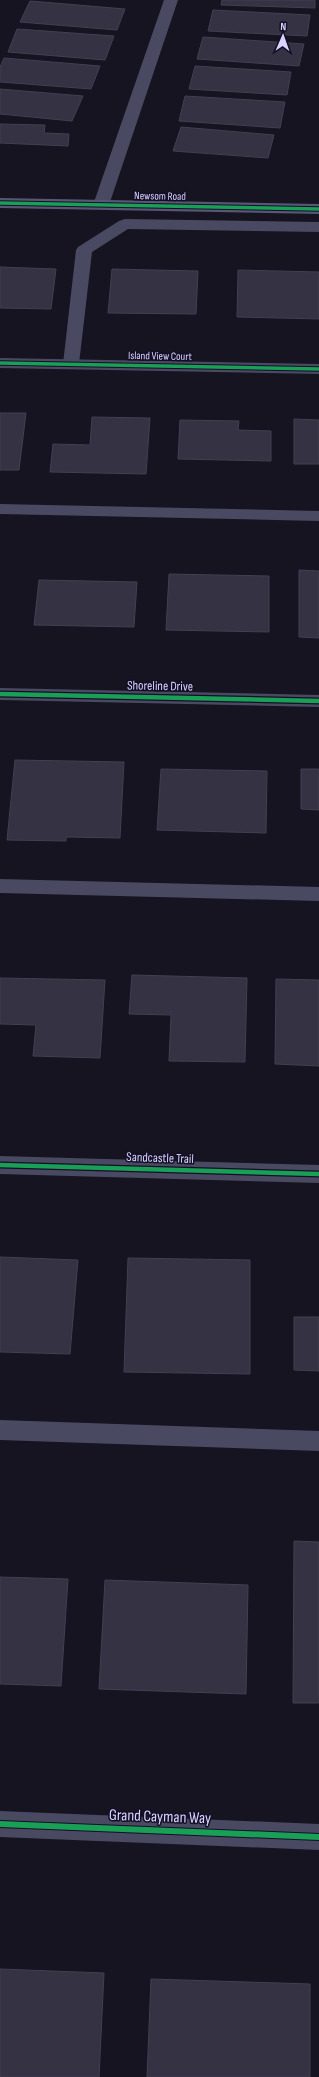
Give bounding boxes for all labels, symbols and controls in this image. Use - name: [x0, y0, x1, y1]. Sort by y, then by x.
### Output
- north arrow: [263, 16, 303, 56]
- text: N: [280, 20, 287, 33]
- street label: Newsom Road: [134, 189, 186, 203]
- street label: Island View Court: [128, 349, 193, 363]
- street label: Shoreline Drive: [127, 677, 193, 695]
- street label: Sandcastle Trail: [126, 1149, 194, 1167]
- street label: Grand Cayman Way: [109, 1806, 211, 1828]

